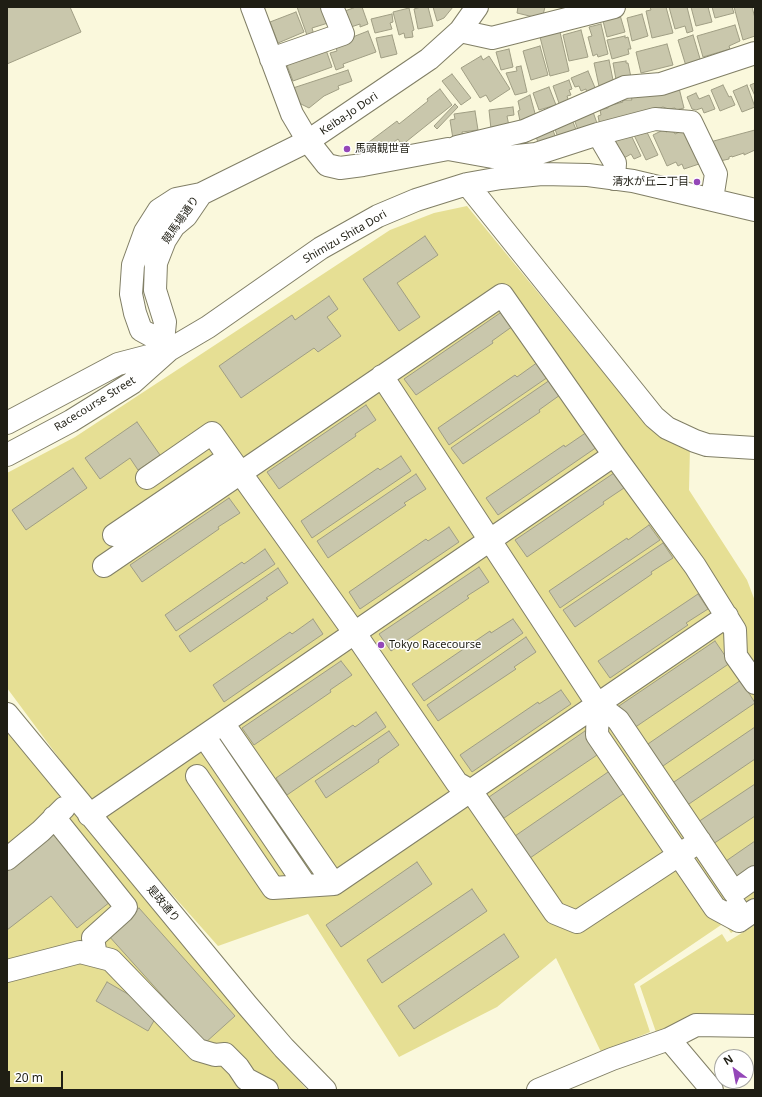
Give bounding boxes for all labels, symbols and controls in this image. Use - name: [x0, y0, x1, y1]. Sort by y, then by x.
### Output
- street label: Keiba-Jo Dori: [318, 90, 380, 138]
- place label: 馬頭観世音: [355, 142, 410, 156]
- marker: 馬頭観世音: [342, 144, 352, 154]
- place label: 清水が丘二丁目: [612, 175, 689, 189]
- marker: 清水が丘二丁目: [692, 177, 702, 187]
- street label: 競馬場通り: [160, 194, 202, 246]
- street label: Shimizu Shita Dori: [301, 208, 389, 266]
- street label: Racecourse Street: [52, 374, 138, 434]
- place label: Tokyo Racecourse: [389, 638, 481, 652]
- marker: Tokyo Racecourse: [376, 640, 386, 650]
- street label: 是政通り: [144, 883, 182, 925]
- north arrow: [714, 1049, 754, 1089]
- text: N: [720, 1051, 736, 1068]
- scale bar: [10, 1063, 65, 1089]
- text: 20 m: [15, 1069, 43, 1086]

